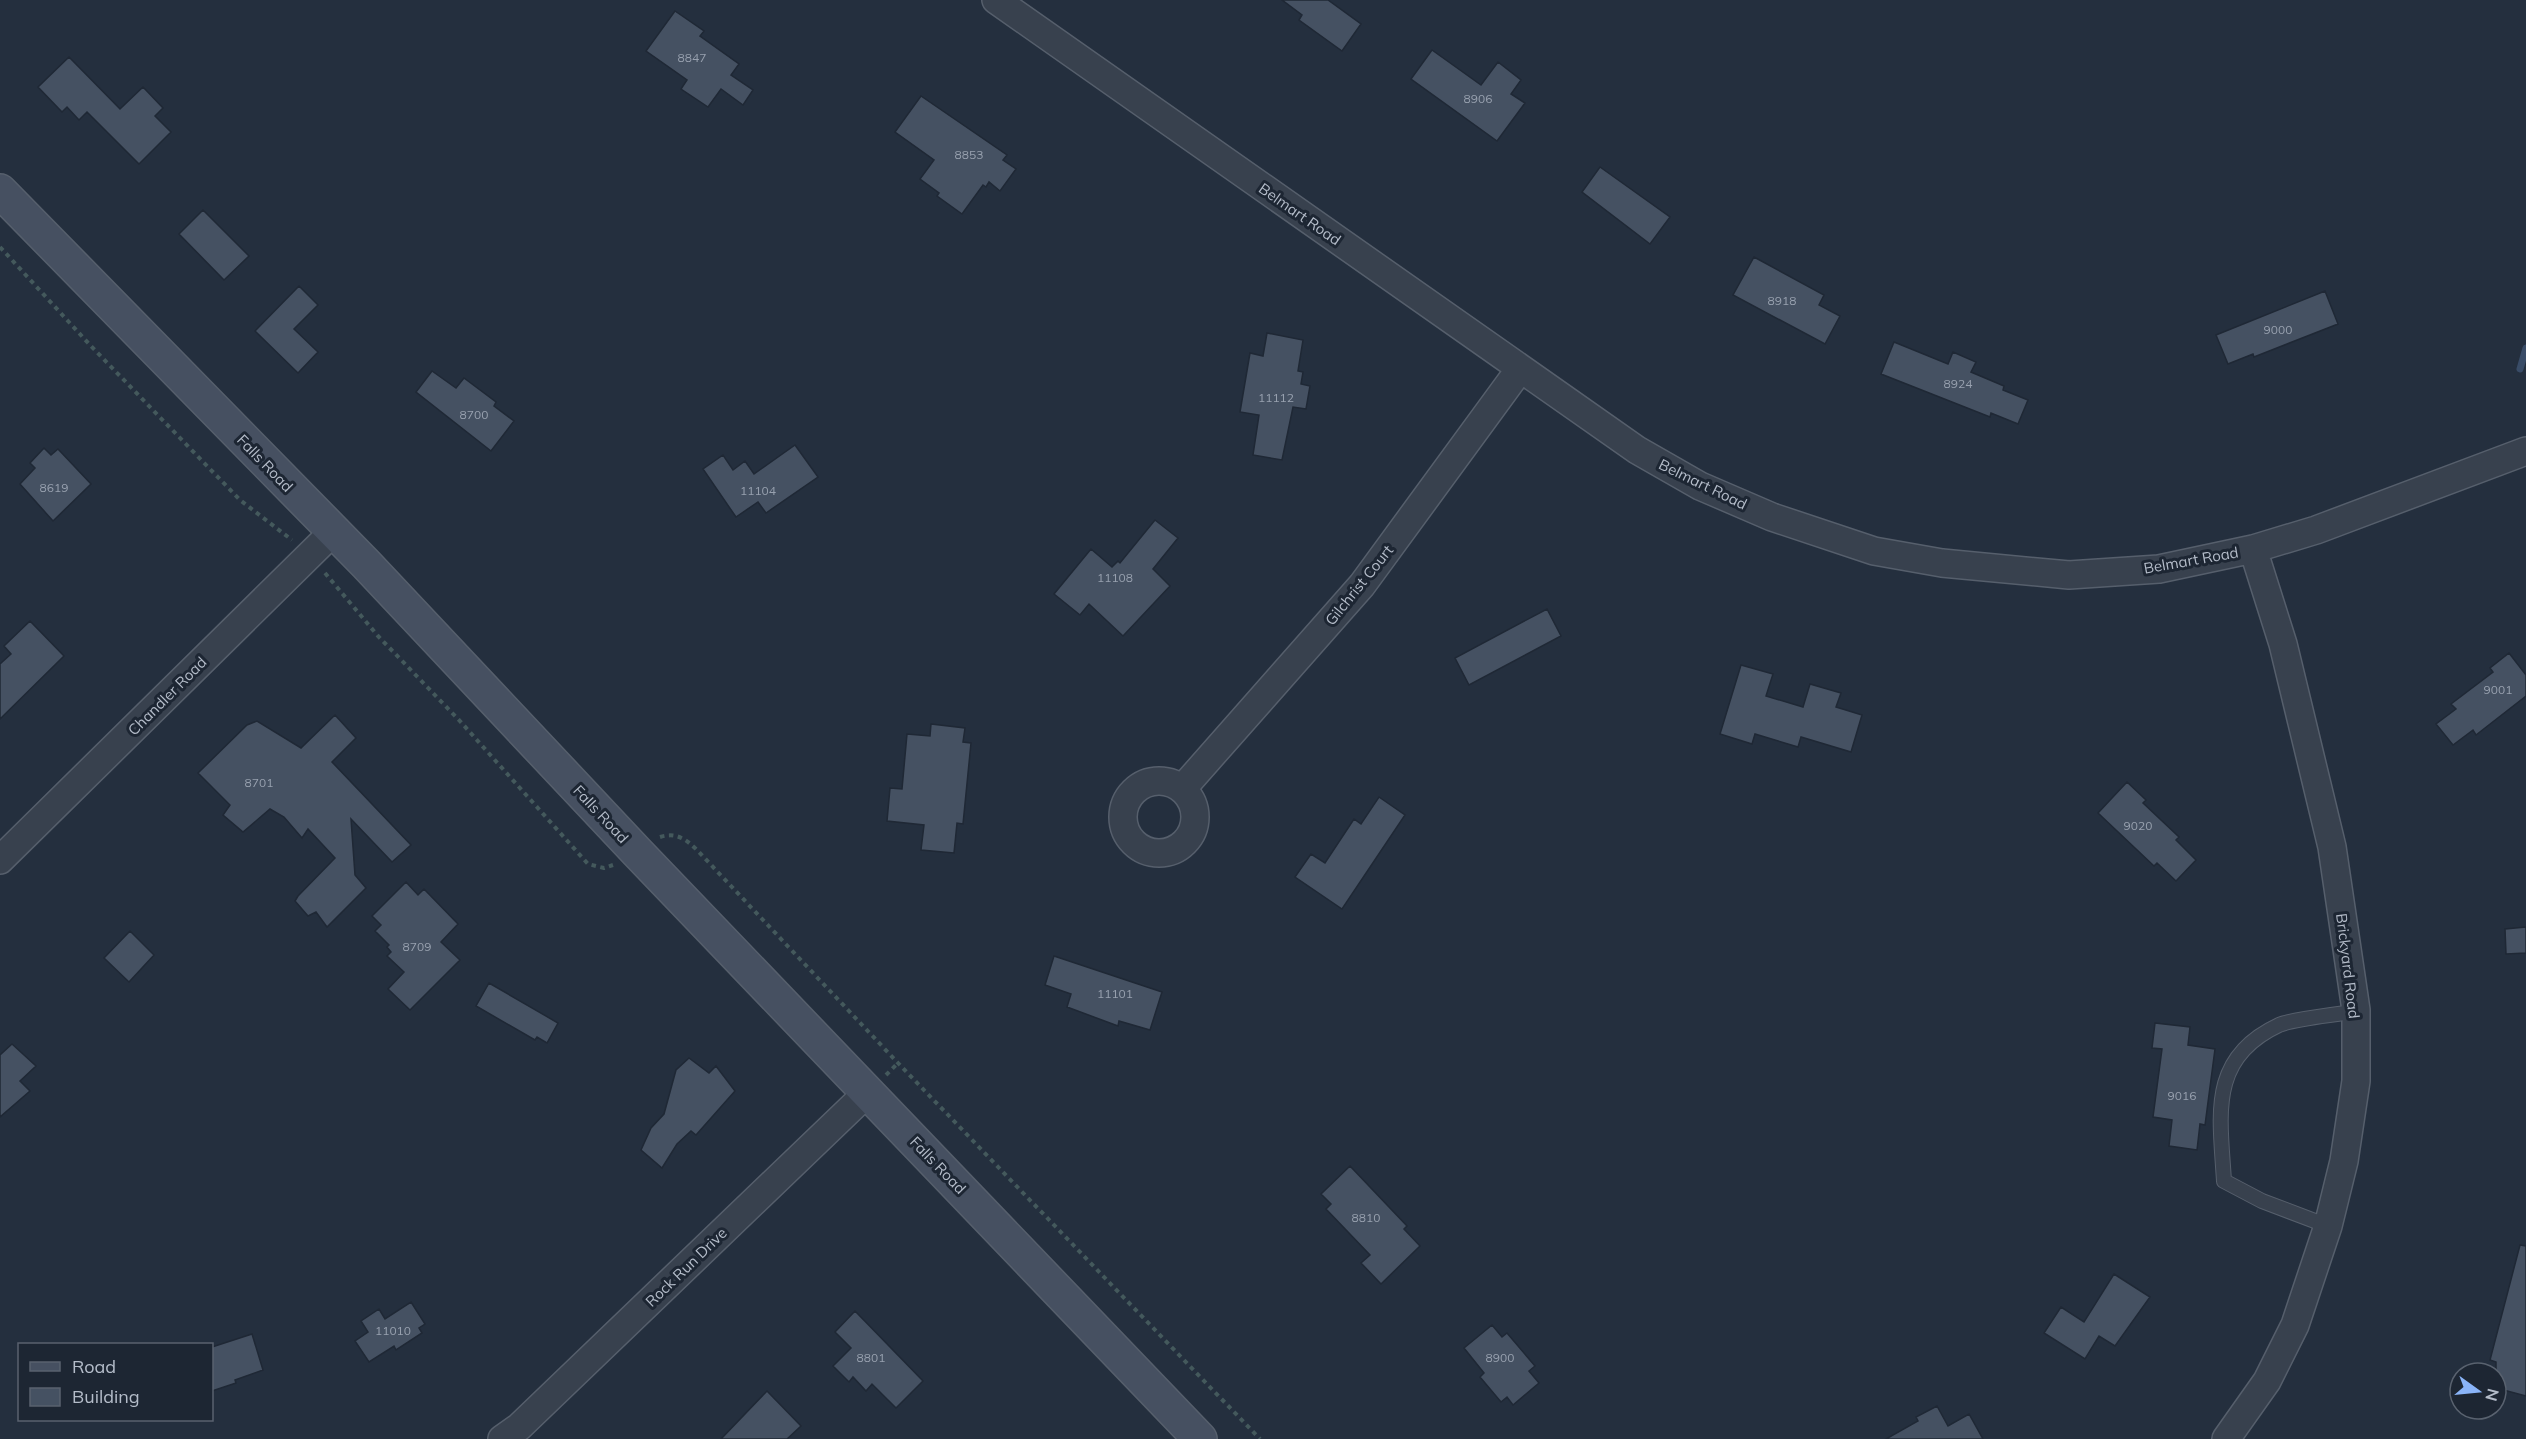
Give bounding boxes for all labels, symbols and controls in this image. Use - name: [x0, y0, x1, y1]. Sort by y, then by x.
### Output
- house number: 8847: [678, 50, 706, 65]
- house number: 8906: [1464, 91, 1492, 106]
- house number: 8853: [955, 147, 983, 162]
- street label: Belmart Road: [1255, 179, 1345, 249]
- house number: 8918: [1768, 293, 1796, 308]
- house number: 9000: [2264, 322, 2292, 337]
- house number: 8924: [1944, 376, 1972, 391]
- house number: 11112: [1258, 390, 1294, 405]
- house number: 8700: [460, 407, 488, 422]
- street label: Falls Road: [233, 430, 297, 496]
- street label: Belmart Road: [1656, 454, 1750, 514]
- house number: 8619: [40, 480, 68, 495]
- house number: 11104: [740, 483, 776, 498]
- street label: Gilchrist Court: [1321, 541, 1397, 629]
- street label: Belmart Road: [2142, 542, 2240, 578]
- house number: 11108: [1097, 570, 1133, 585]
- street label: Chandler Road: [124, 653, 210, 739]
- house number: 9001: [2484, 682, 2512, 697]
- house number: 8701: [245, 775, 273, 790]
- street label: Falls Road: [569, 781, 633, 847]
- house number: 9020: [2124, 818, 2152, 833]
- street label: Brickyard Road: [2332, 912, 2364, 1020]
- house number: 8709: [403, 939, 431, 954]
- house number: 11101: [1097, 986, 1133, 1001]
- house number: 9016: [2168, 1088, 2196, 1103]
- street label: Falls Road: [906, 1132, 970, 1198]
- house number: 8810: [1352, 1210, 1380, 1225]
- street label: Rock Run Drive: [641, 1223, 731, 1311]
- house number: 11010: [375, 1323, 411, 1338]
- legend: [18, 1343, 213, 1421]
- house number: 8801: [857, 1350, 885, 1365]
- house number: 8900: [1486, 1350, 1514, 1365]
- text: Road: [72, 1355, 116, 1378]
- north arrow: [2448, 1361, 2508, 1421]
- text: Building: [72, 1385, 140, 1408]
- text: N: [2481, 1386, 2504, 1403]

